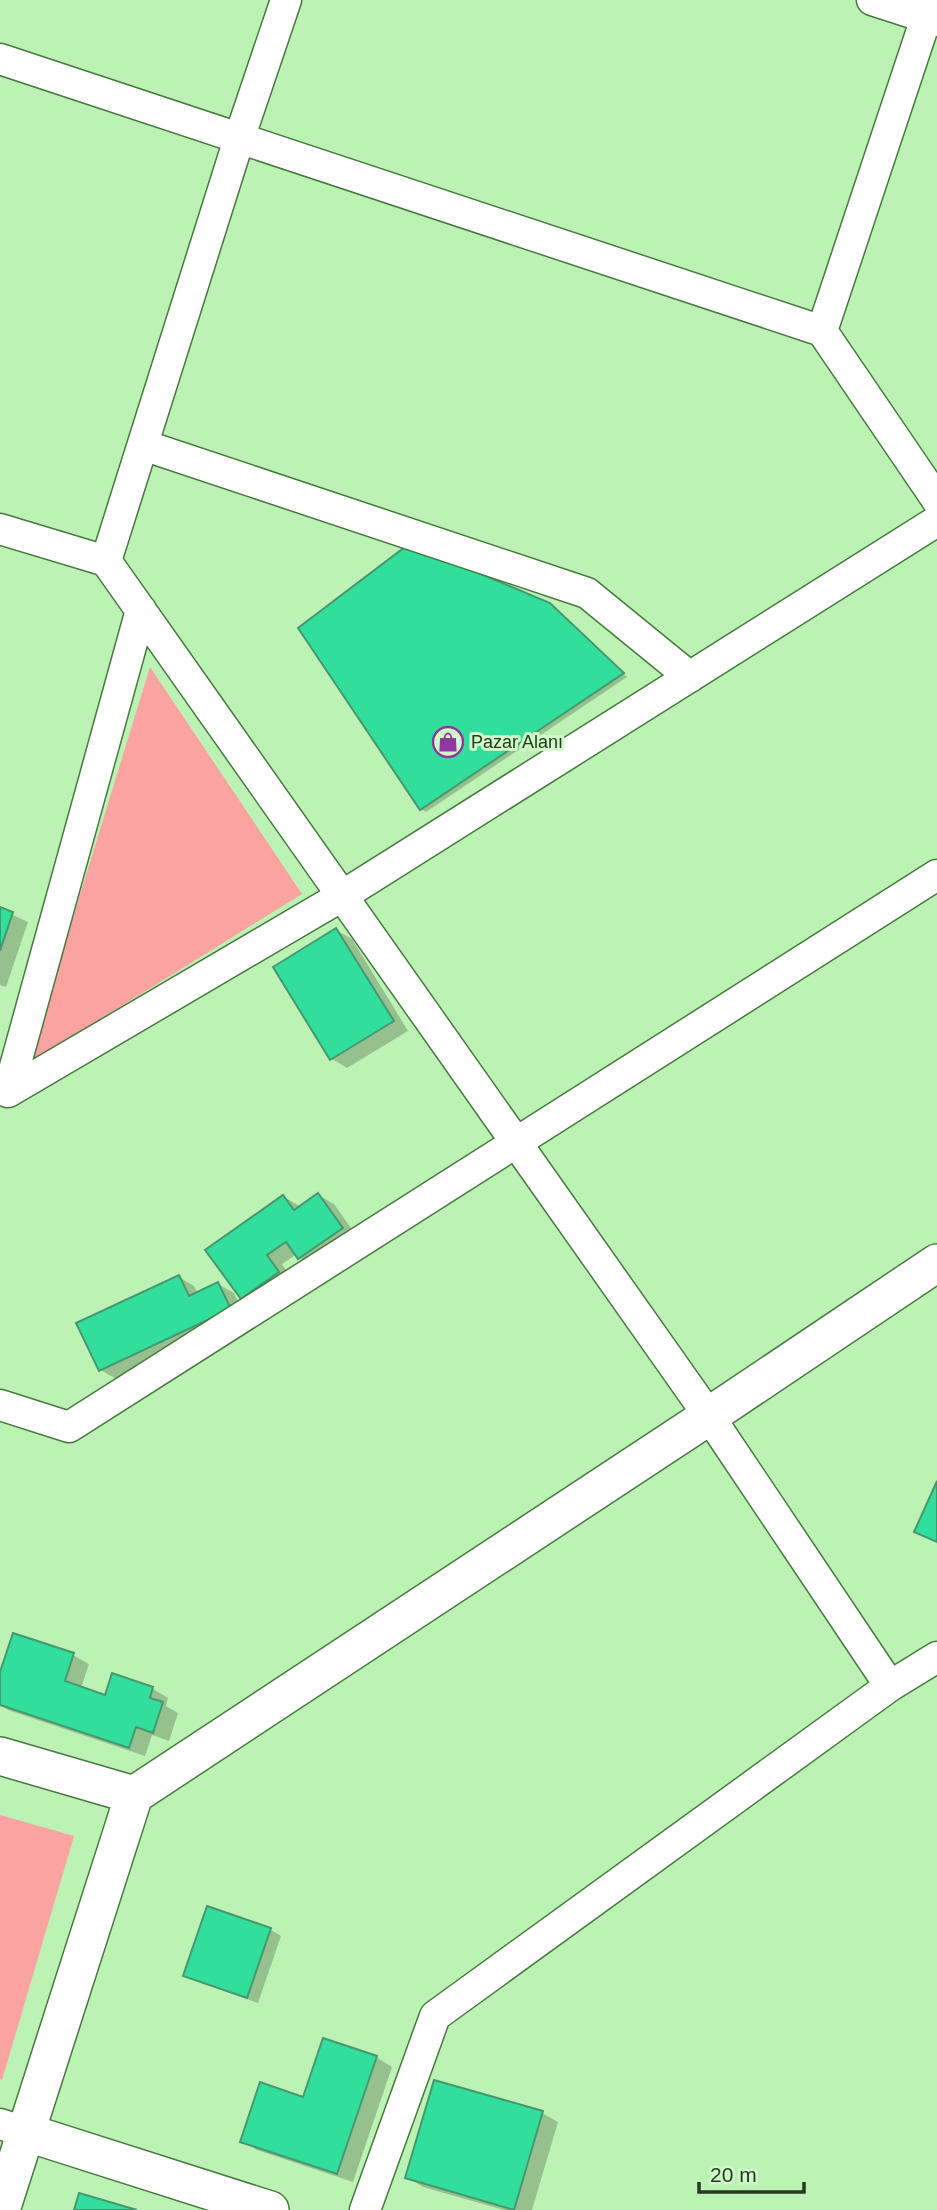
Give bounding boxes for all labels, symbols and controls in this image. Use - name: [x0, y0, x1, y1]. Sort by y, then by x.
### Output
- shop icon: Pazar Alanı: [431, 725, 465, 759]
- place label: Pazar Alanı: [471, 732, 563, 752]
- scale bar: [699, 2150, 804, 2194]
- text: 20 m: [710, 2163, 757, 2186]

